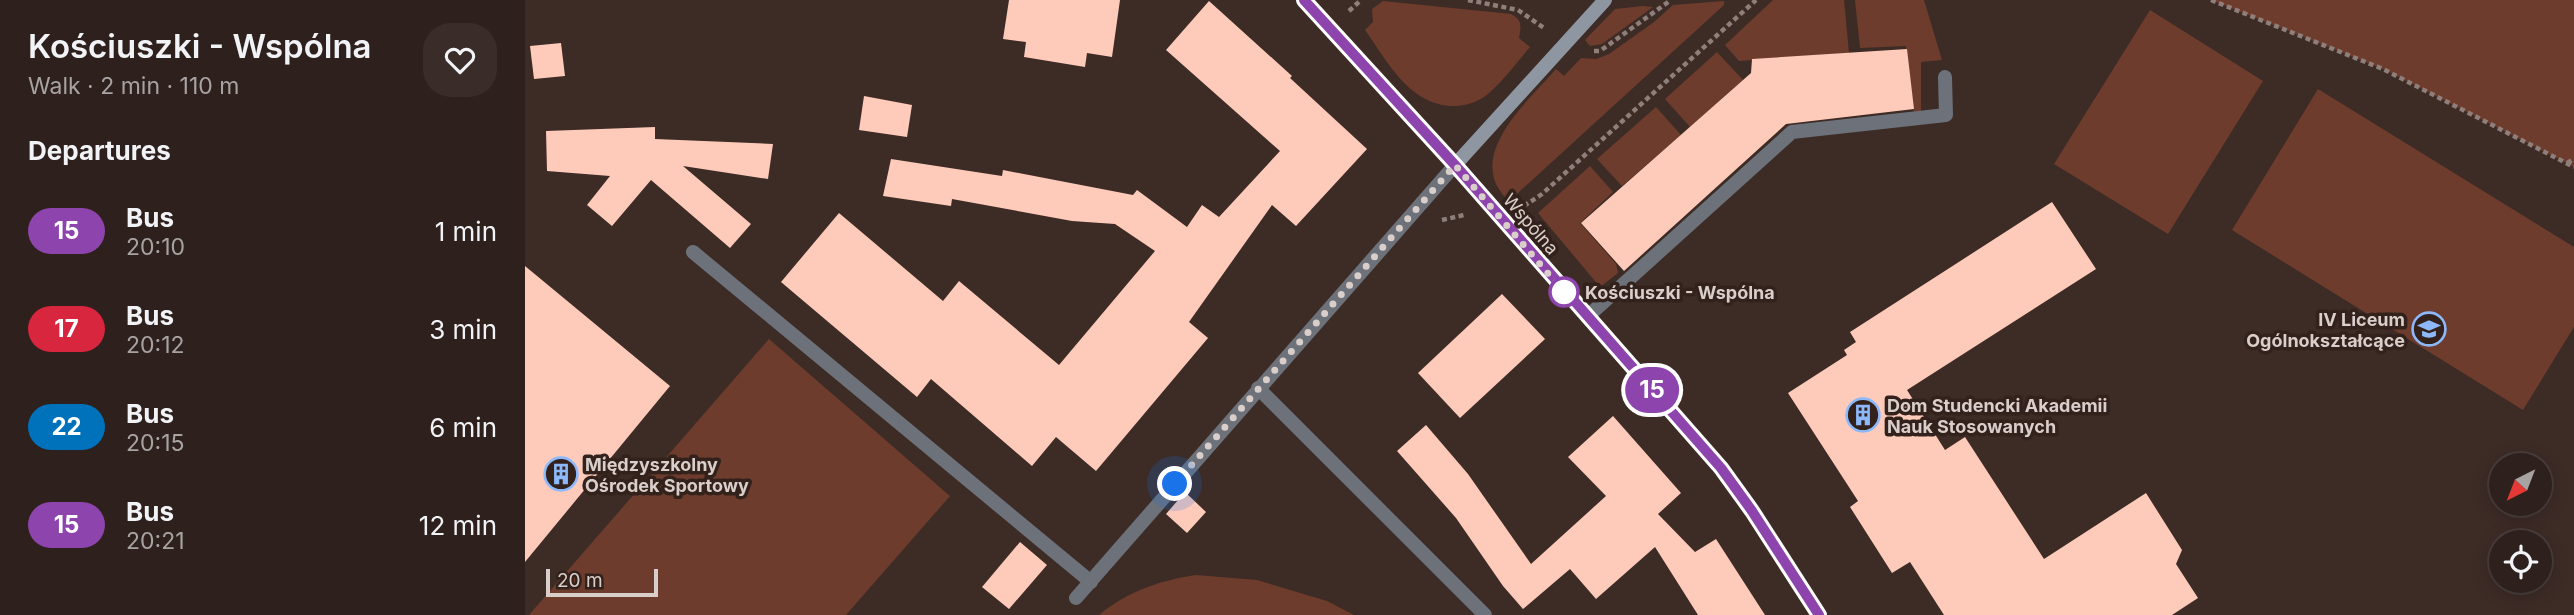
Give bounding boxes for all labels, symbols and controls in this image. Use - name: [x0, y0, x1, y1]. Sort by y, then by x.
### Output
- button: heart: [423, 23, 497, 97]
- text: Kościuszki - Wspólna: [28, 26, 372, 66]
- text: Walk · 2 min · 110 m: [28, 72, 239, 100]
- text: Departures: [28, 135, 171, 166]
- street label: Wspólna: [1499, 189, 1563, 259]
- text: Bus: [126, 202, 174, 233]
- text: 15: [54, 216, 79, 245]
- text: 1 min: [435, 216, 497, 247]
- text: 20:10: [126, 233, 185, 261]
- marker: Kościuszki - Wspólna: [1549, 277, 1579, 307]
- place label: Kościuszki - Wspólna: [1585, 282, 1775, 303]
- text: Bus: [126, 300, 174, 331]
- place label: IV Liceum Ogólnokształcące: [2246, 309, 2405, 351]
- school or university icon: IV Liceum Ogólnokształcące: [2410, 310, 2448, 348]
- text: 17: [54, 314, 79, 343]
- text: 3 min: [429, 314, 497, 345]
- text: 20:12: [126, 331, 185, 359]
- line badge: 15: [1621, 367, 1683, 413]
- text: 15: [1639, 375, 1665, 404]
- place label: Dom Studencki Akademii Nauk Stosowanych: [1887, 395, 2107, 437]
- building icon: Dom Studencki Akademii Nauk Stosowanych: [1844, 396, 1882, 434]
- text: Bus: [126, 398, 174, 429]
- text: 22: [51, 412, 82, 441]
- text: 6 min: [429, 412, 497, 443]
- text: 20:15: [126, 429, 185, 457]
- north arrow: [2489, 453, 2551, 516]
- map controls: [2489, 453, 2552, 593]
- place label: Międzyszkolny Ośrodek Sportowy: [585, 454, 749, 496]
- building icon: Międzyszkolny Ośrodek Sportowy: [542, 455, 580, 493]
- your location: [1157, 466, 1192, 501]
- text: Bus: [126, 496, 174, 527]
- text: 15: [54, 510, 79, 539]
- text: 12 min: [419, 510, 497, 541]
- text: 20:21: [126, 527, 185, 555]
- button: locate: [2489, 530, 2552, 593]
- scale bar: [546, 566, 658, 598]
- text: 20 m: [557, 569, 603, 592]

